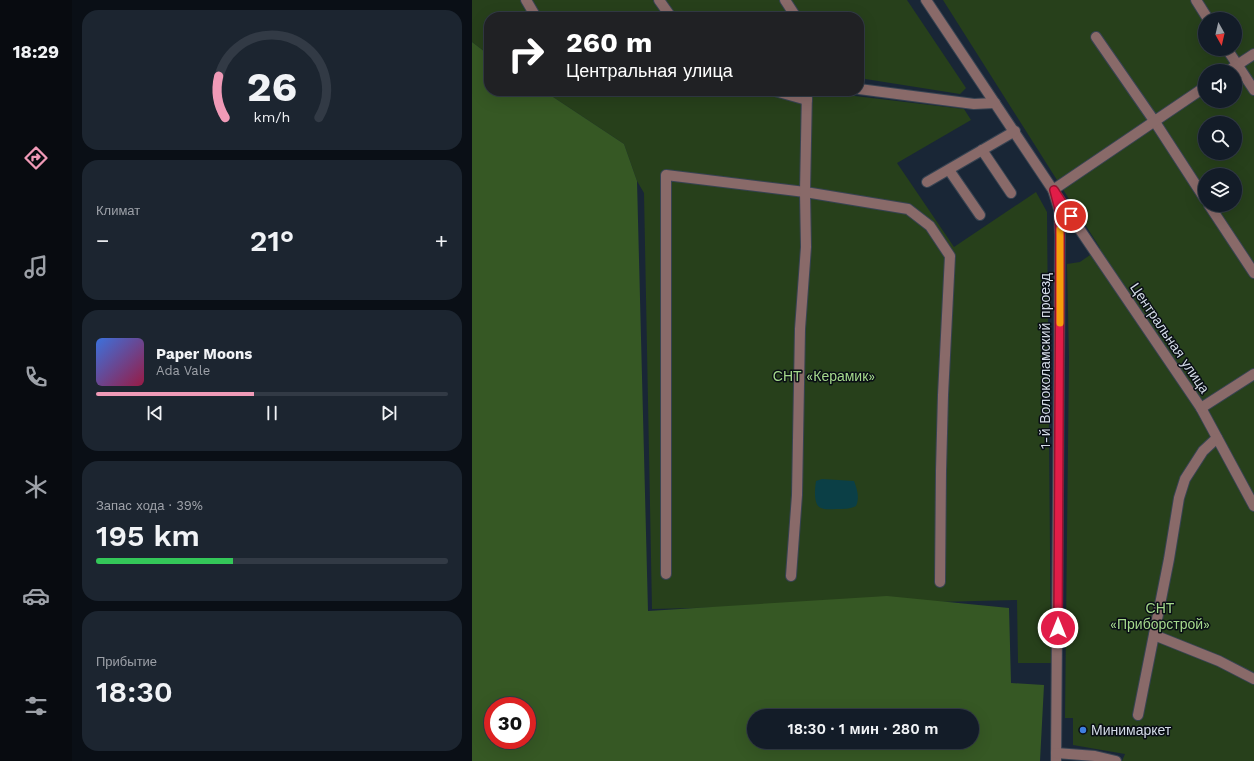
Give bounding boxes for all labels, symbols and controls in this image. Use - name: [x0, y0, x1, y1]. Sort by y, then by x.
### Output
- north arrow: [1198, 12, 1242, 56]
- map controls: [1198, 12, 1242, 212]
- text: 260 m: [566, 26, 652, 59]
- icon: right: [500, 28, 552, 80]
- text: 18:29: [13, 41, 59, 62]
- text: Центральная улица: [566, 60, 733, 81]
- text: 26: [247, 62, 297, 111]
- button: sound: [1198, 64, 1242, 108]
- text: km/h: [254, 109, 290, 125]
- button: search: [1198, 116, 1242, 160]
- icon: directions: [22, 144, 50, 172]
- button: layers: [1198, 168, 1242, 212]
- pin: [1054, 199, 1088, 233]
- text: Климат: [96, 203, 140, 218]
- icon: arrive: [1060, 205, 1082, 227]
- text: 21°: [250, 223, 294, 258]
- text: −: [96, 228, 109, 253]
- text: +: [435, 228, 448, 253]
- icon: music: [22, 253, 50, 281]
- street label: 1-й Волоколамский проезд: [1037, 273, 1053, 449]
- street label: Центральная улица: [1127, 280, 1213, 396]
- text: Paper Moons: [156, 345, 252, 363]
- icon: phone: [22, 363, 50, 391]
- text: Ada Vale: [156, 363, 210, 378]
- park label: СНТ «Керамик»: [773, 368, 875, 384]
- icon: previous: [144, 402, 166, 424]
- icon: pause: [261, 402, 283, 424]
- icon: next: [378, 402, 400, 424]
- icon: climate: [22, 473, 50, 501]
- text: Запас хода · 39%: [96, 498, 203, 513]
- text: 195 km: [96, 518, 200, 553]
- icon: car: [22, 582, 50, 610]
- park label: СНТ «Приборстрой»: [1110, 600, 1210, 632]
- position arrow: [1037, 607, 1079, 649]
- text: Прибытие: [96, 654, 157, 669]
- text: 18:30: [96, 674, 173, 709]
- icon: filters: [22, 692, 50, 720]
- speed limit sign: 30: [484, 697, 536, 749]
- text: 18:30 · 1 мин · 280 m: [787, 720, 939, 738]
- place label: Минимаркет: [1091, 722, 1172, 738]
- marker: Минимаркет: [1078, 725, 1088, 735]

